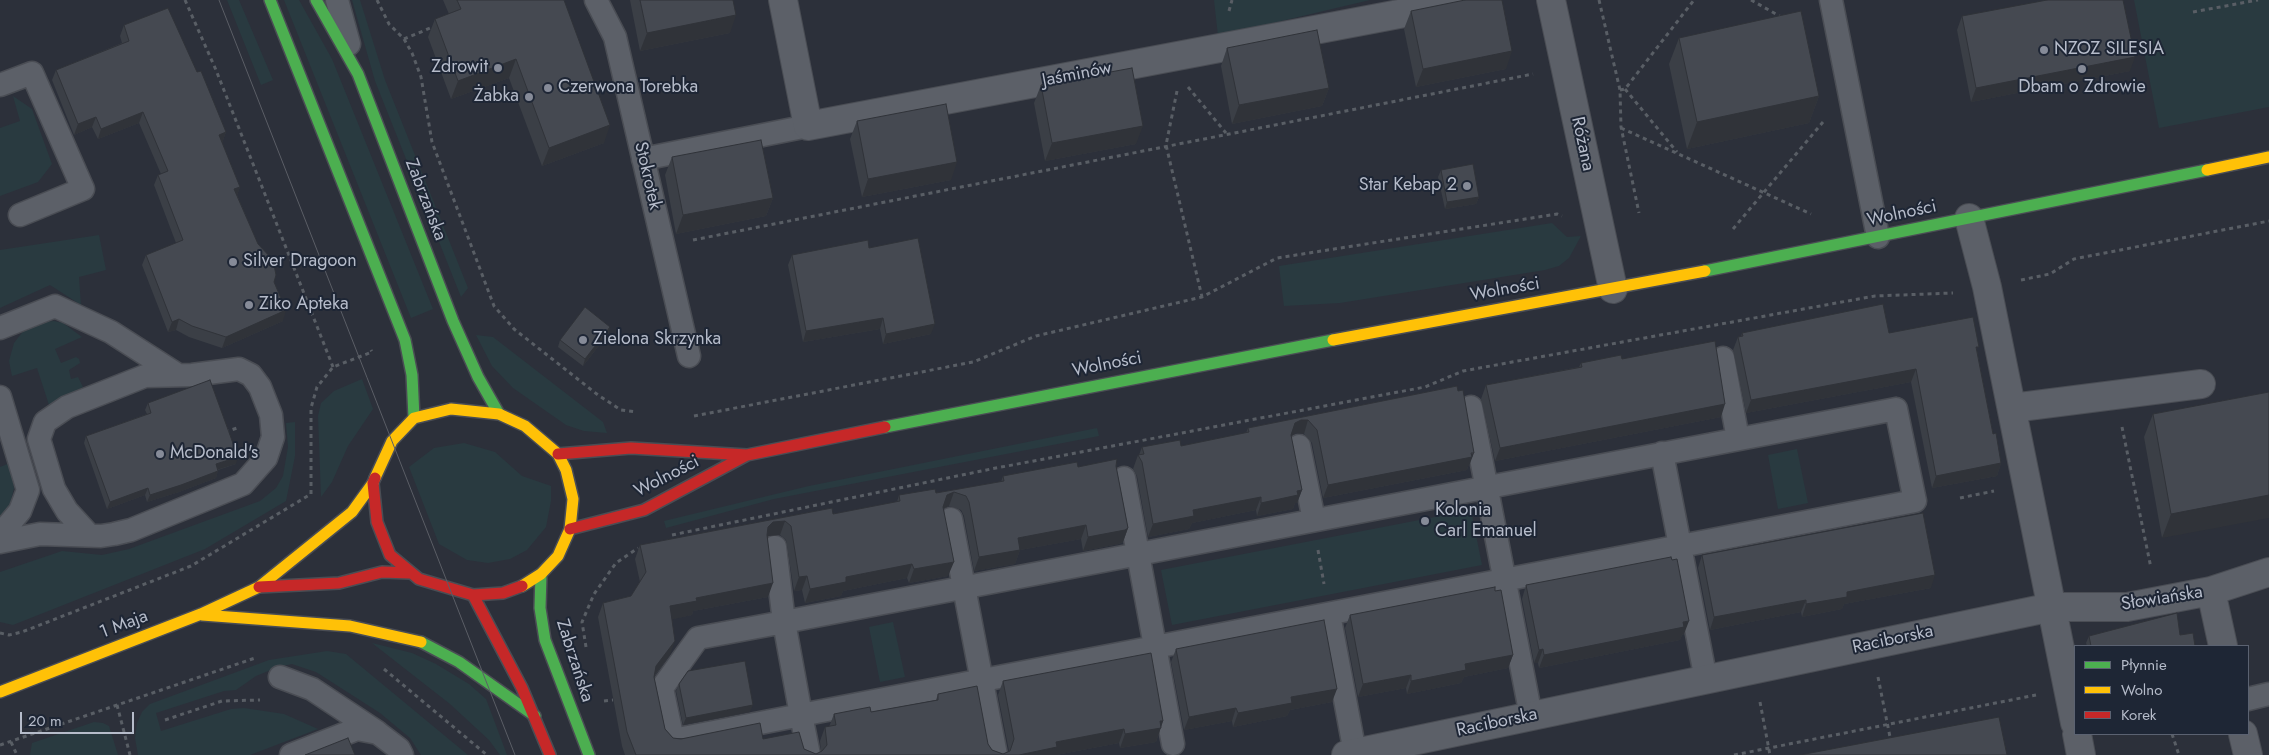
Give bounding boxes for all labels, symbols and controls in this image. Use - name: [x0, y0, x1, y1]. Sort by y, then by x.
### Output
- place label: NZOZ SILESIA: [2054, 39, 2164, 61]
- marker: NZOZ SILESIA: [2038, 44, 2050, 56]
- place label: Zdrowit: [431, 57, 488, 79]
- street label: Jaśminów: [1040, 58, 1114, 92]
- marker: Zdrowit: [492, 62, 504, 74]
- marker: Dbam o Zdrowie: [2076, 63, 2088, 75]
- place label: Czerwona Torebka: [558, 77, 698, 99]
- place label: Dbam o Zdrowie: [2018, 77, 2146, 99]
- marker: Czerwona Torebka: [542, 82, 554, 94]
- place label: Żabka: [474, 86, 519, 108]
- marker: Żabka: [523, 91, 535, 103]
- street label: Różana: [1566, 115, 1598, 173]
- street label: Stokrotek: [629, 140, 665, 212]
- street label: Zabrzańska: [400, 156, 450, 244]
- place label: Star Kebap 2: [1359, 175, 1457, 197]
- marker: Star Kebap 2: [1461, 180, 1473, 192]
- street label: Wolności: [1865, 196, 1939, 232]
- place label: Silver Dragoon: [243, 251, 357, 273]
- marker: Silver Dragoon: [227, 256, 239, 268]
- street label: Wolności: [1469, 273, 1541, 307]
- place label: Ziko Apteka: [259, 294, 349, 316]
- marker: Ziko Apteka: [243, 299, 255, 311]
- place label: Zielona Skrzynka: [593, 329, 721, 351]
- marker: Zielona Skrzynka: [577, 334, 589, 346]
- street label: Wolności: [1071, 348, 1143, 382]
- place label: McDonald's: [170, 443, 258, 465]
- marker: McDonald's: [154, 448, 166, 460]
- street label: Wolności: [631, 451, 703, 503]
- place label: Kolonia Carl Emanuel: [1435, 500, 1537, 542]
- marker: Kolonia Carl Emanuel: [1419, 515, 1431, 527]
- street label: Słowiańska: [2120, 582, 2204, 616]
- street label: 1 Maja: [97, 606, 151, 644]
- street label: Zabrzańska: [550, 617, 598, 705]
- street label: Raciborska: [1851, 621, 1935, 659]
- legend: [2074, 645, 2249, 735]
- text: Płynnie: [2121, 654, 2167, 676]
- text: Wolno: [2121, 679, 2162, 701]
- scale bar: [22, 702, 136, 734]
- street label: Raciborska: [1455, 704, 1539, 742]
- text: Korek: [2121, 704, 2156, 726]
- text: 20 m: [28, 710, 62, 732]

